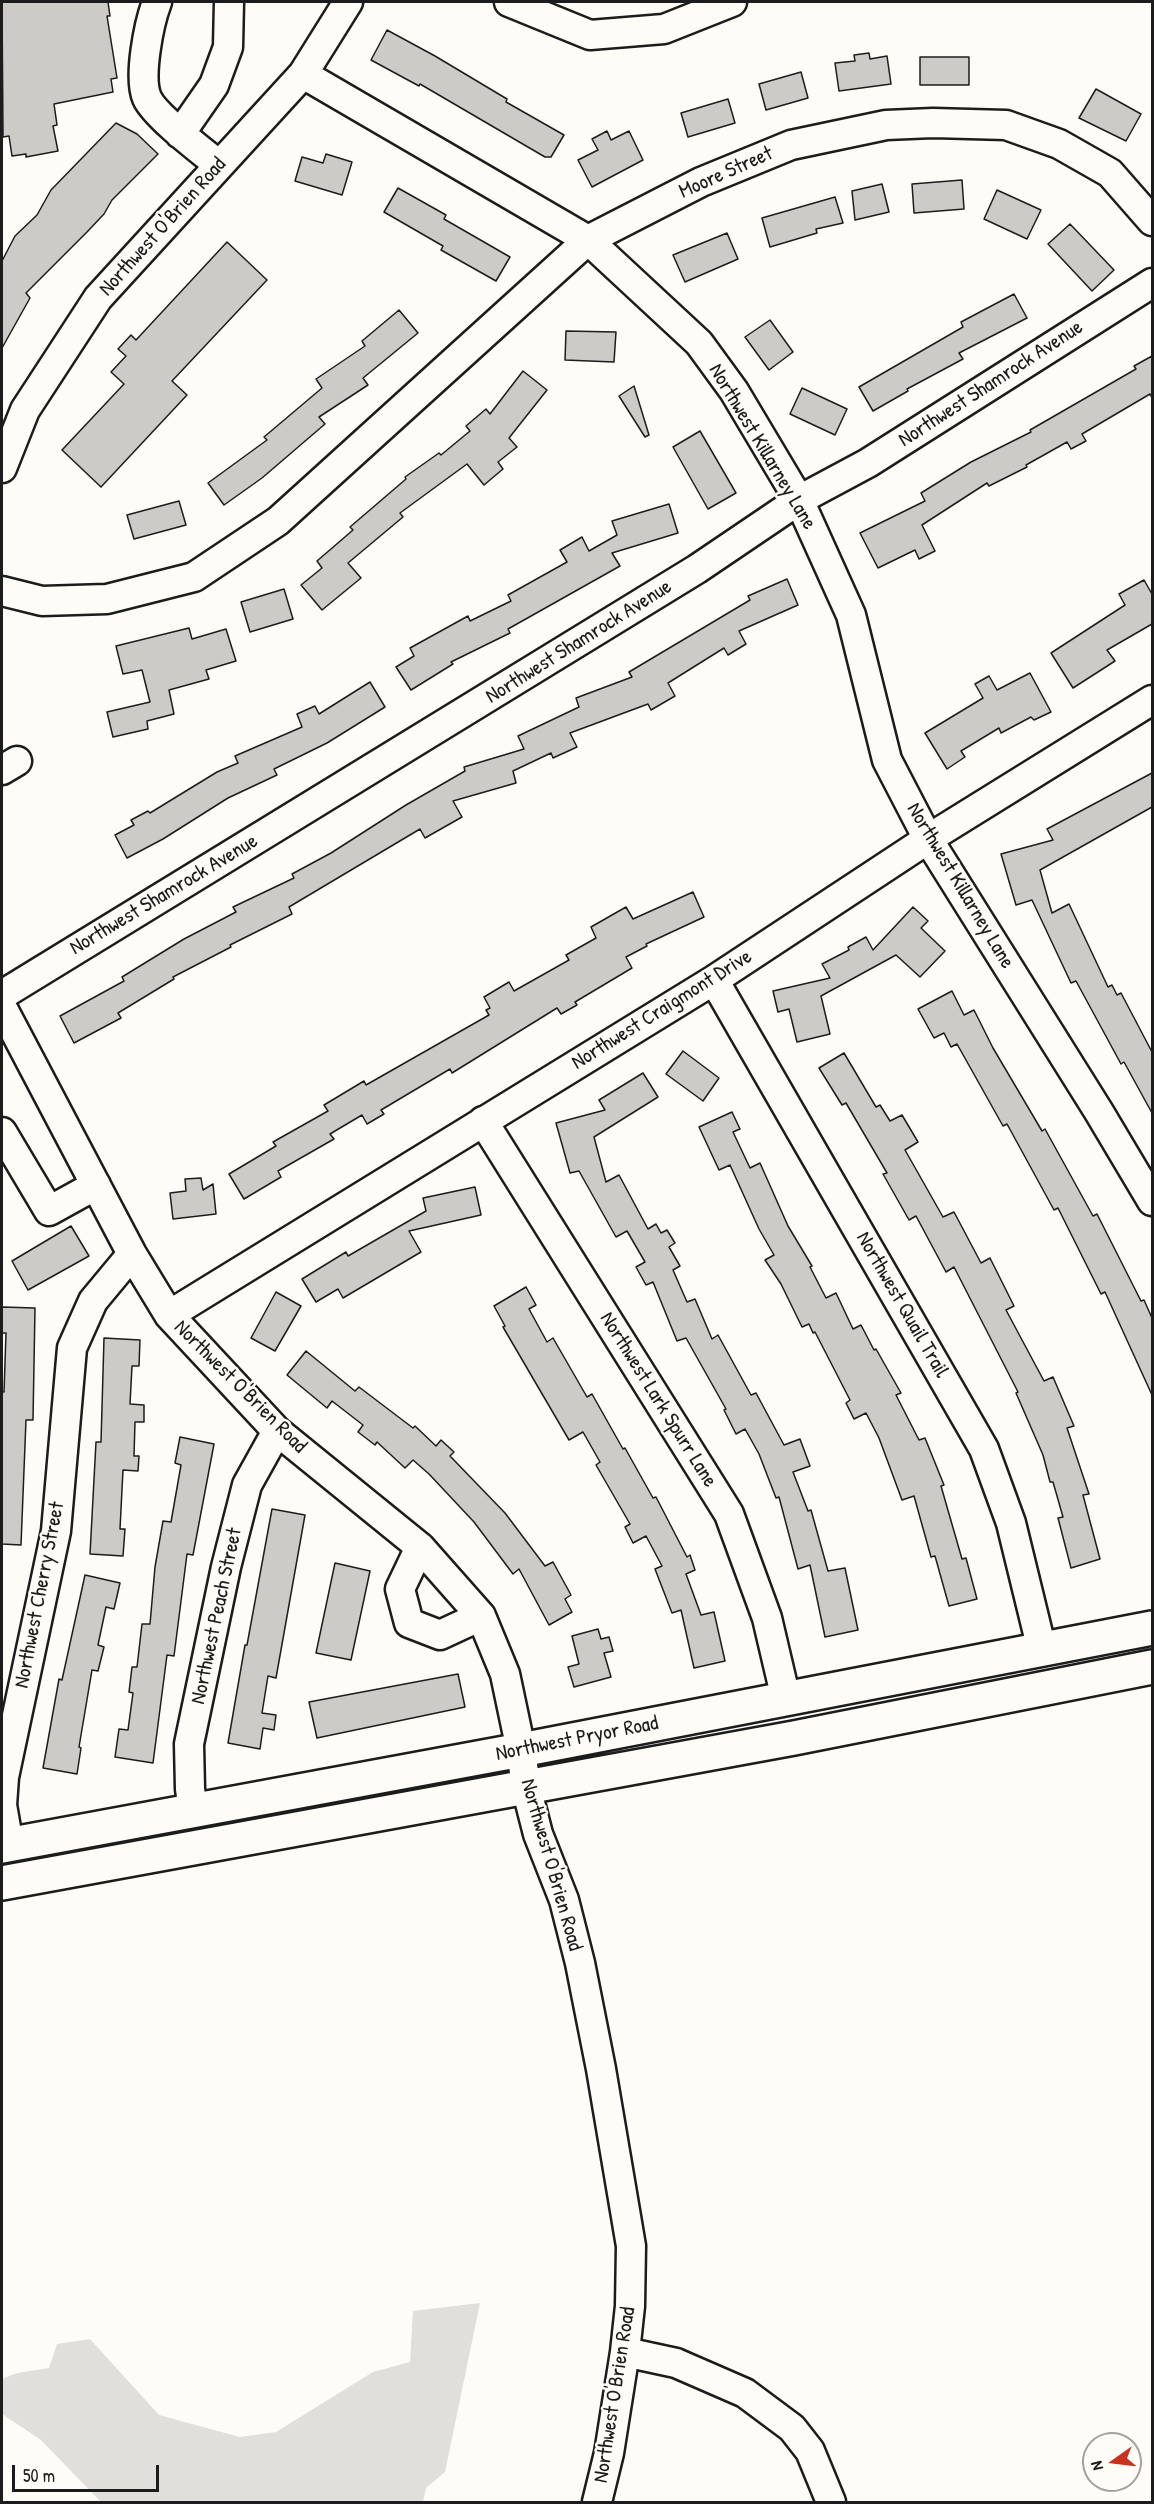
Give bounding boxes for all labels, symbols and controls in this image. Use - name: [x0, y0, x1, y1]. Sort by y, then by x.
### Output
- street label: Moore Street: [675, 141, 777, 205]
- street label: Northwest O'Brien Road: [94, 153, 232, 301]
- street label: Northwest Shamrock Avenue: [894, 315, 1088, 453]
- street label: Northwest Killarney Lane: [703, 360, 821, 534]
- street label: Northwest Shamrock Avenue: [481, 574, 677, 710]
- street label: Northwest Killarney Lane: [901, 799, 1019, 973]
- street label: Northwest Shamrock Avenue: [66, 829, 262, 961]
- street label: Northwest Craigmont Drive: [567, 944, 757, 1076]
- street label: Northwest Quail Trail: [850, 1228, 954, 1382]
- street label: Northwest Lark Spurr Lane: [594, 1308, 722, 1492]
- street label: Northwest O'Brien Road: [168, 1315, 312, 1459]
- street label: Northwest Cherry Street: [10, 1500, 70, 1690]
- street label: Northwest Peach Street: [186, 1526, 248, 1706]
- street label: Northwest Pryor Road: [494, 1711, 660, 1767]
- street label: Northwest O'Brien Road: [514, 1776, 588, 1954]
- street label: Northwest O'Brien Road: [589, 2305, 641, 2485]
- north arrow: [1082, 2432, 1142, 2492]
- scale bar: [15, 2453, 162, 2491]
- text: N: [1085, 2459, 1108, 2473]
- text: 50 m: [23, 2463, 55, 2488]

